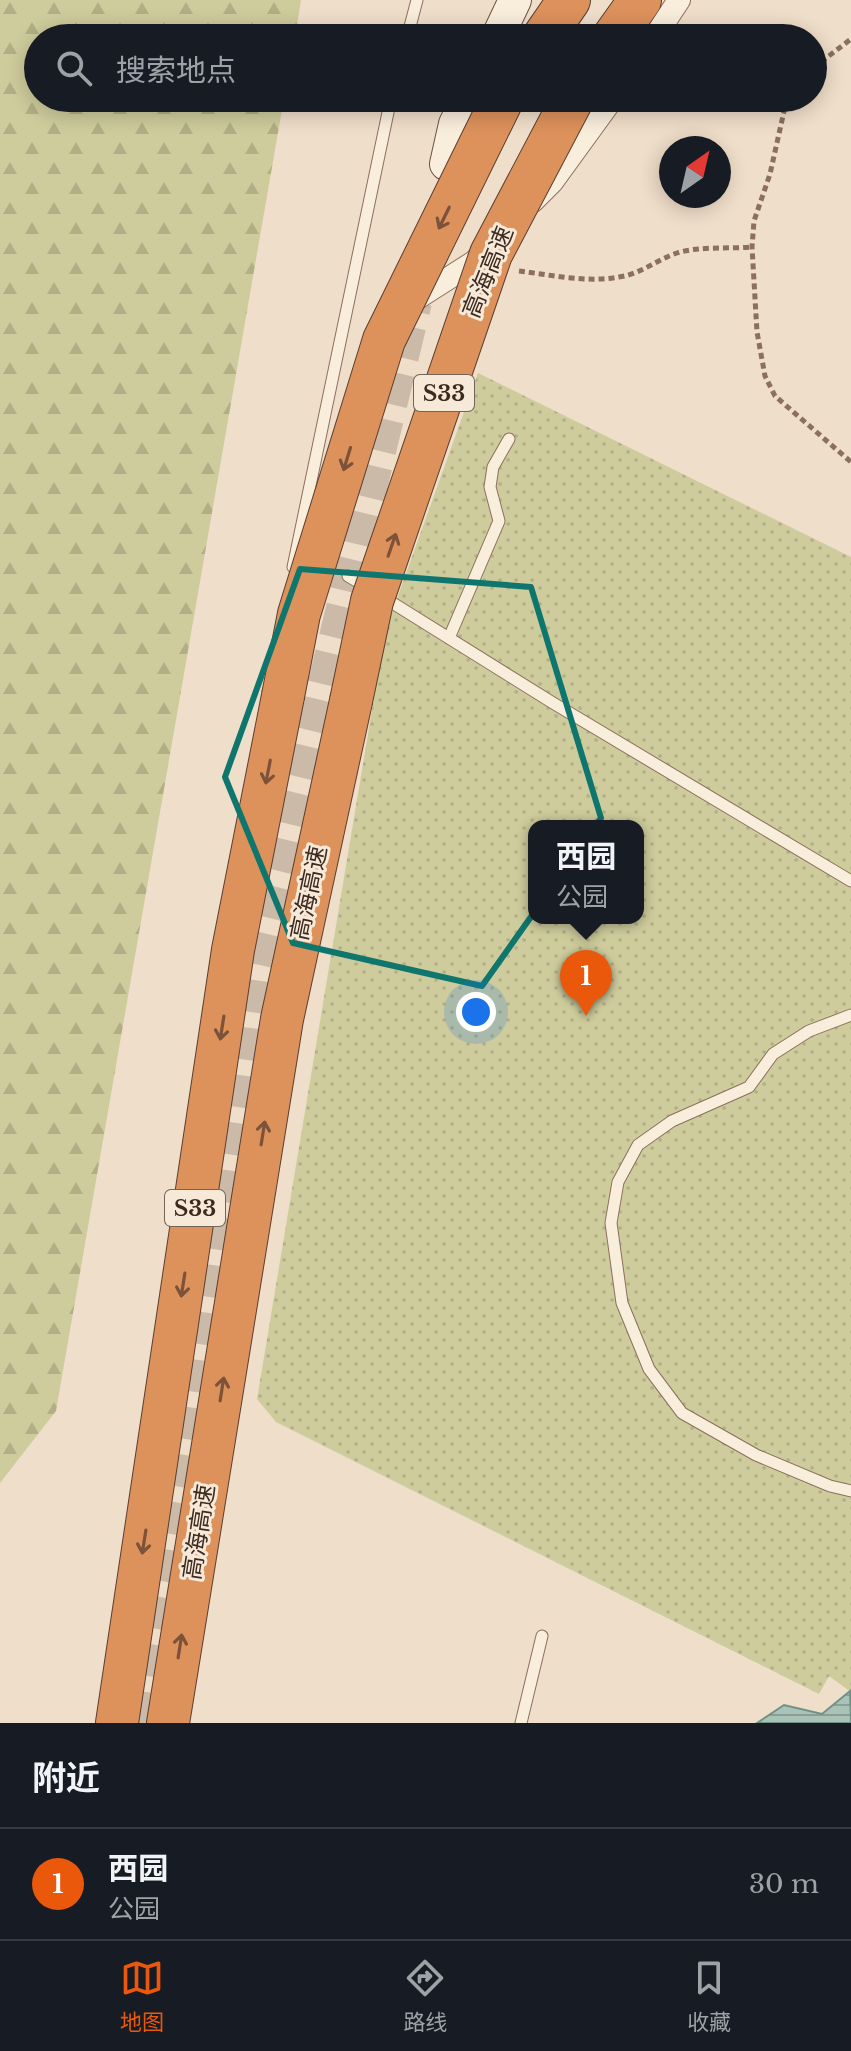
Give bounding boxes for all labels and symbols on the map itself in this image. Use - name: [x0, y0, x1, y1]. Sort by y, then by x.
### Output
- north arrow: [659, 136, 731, 208]
- one-way arrow: [436, 206, 451, 230]
- street label: 高海高速: [456, 222, 519, 322]
- road number: S33: [414, 375, 474, 411]
- one-way arrow: [339, 446, 353, 471]
- one-way arrow: [385, 532, 400, 557]
- one-way arrow: [260, 759, 275, 785]
- street label: 高海高速: [284, 843, 333, 943]
- pin: 1: [560, 950, 612, 1016]
- your location: [456, 992, 496, 1032]
- one-way arrow: [213, 1015, 228, 1040]
- one-way arrow: [256, 1121, 271, 1146]
- road number: S33: [165, 1190, 225, 1226]
- one-way arrow: [175, 1272, 190, 1297]
- one-way arrow: [215, 1377, 230, 1403]
- street label: 高海高速: [177, 1482, 220, 1582]
- one-way arrow: [136, 1529, 151, 1555]
- one-way arrow: [173, 1634, 188, 1659]

